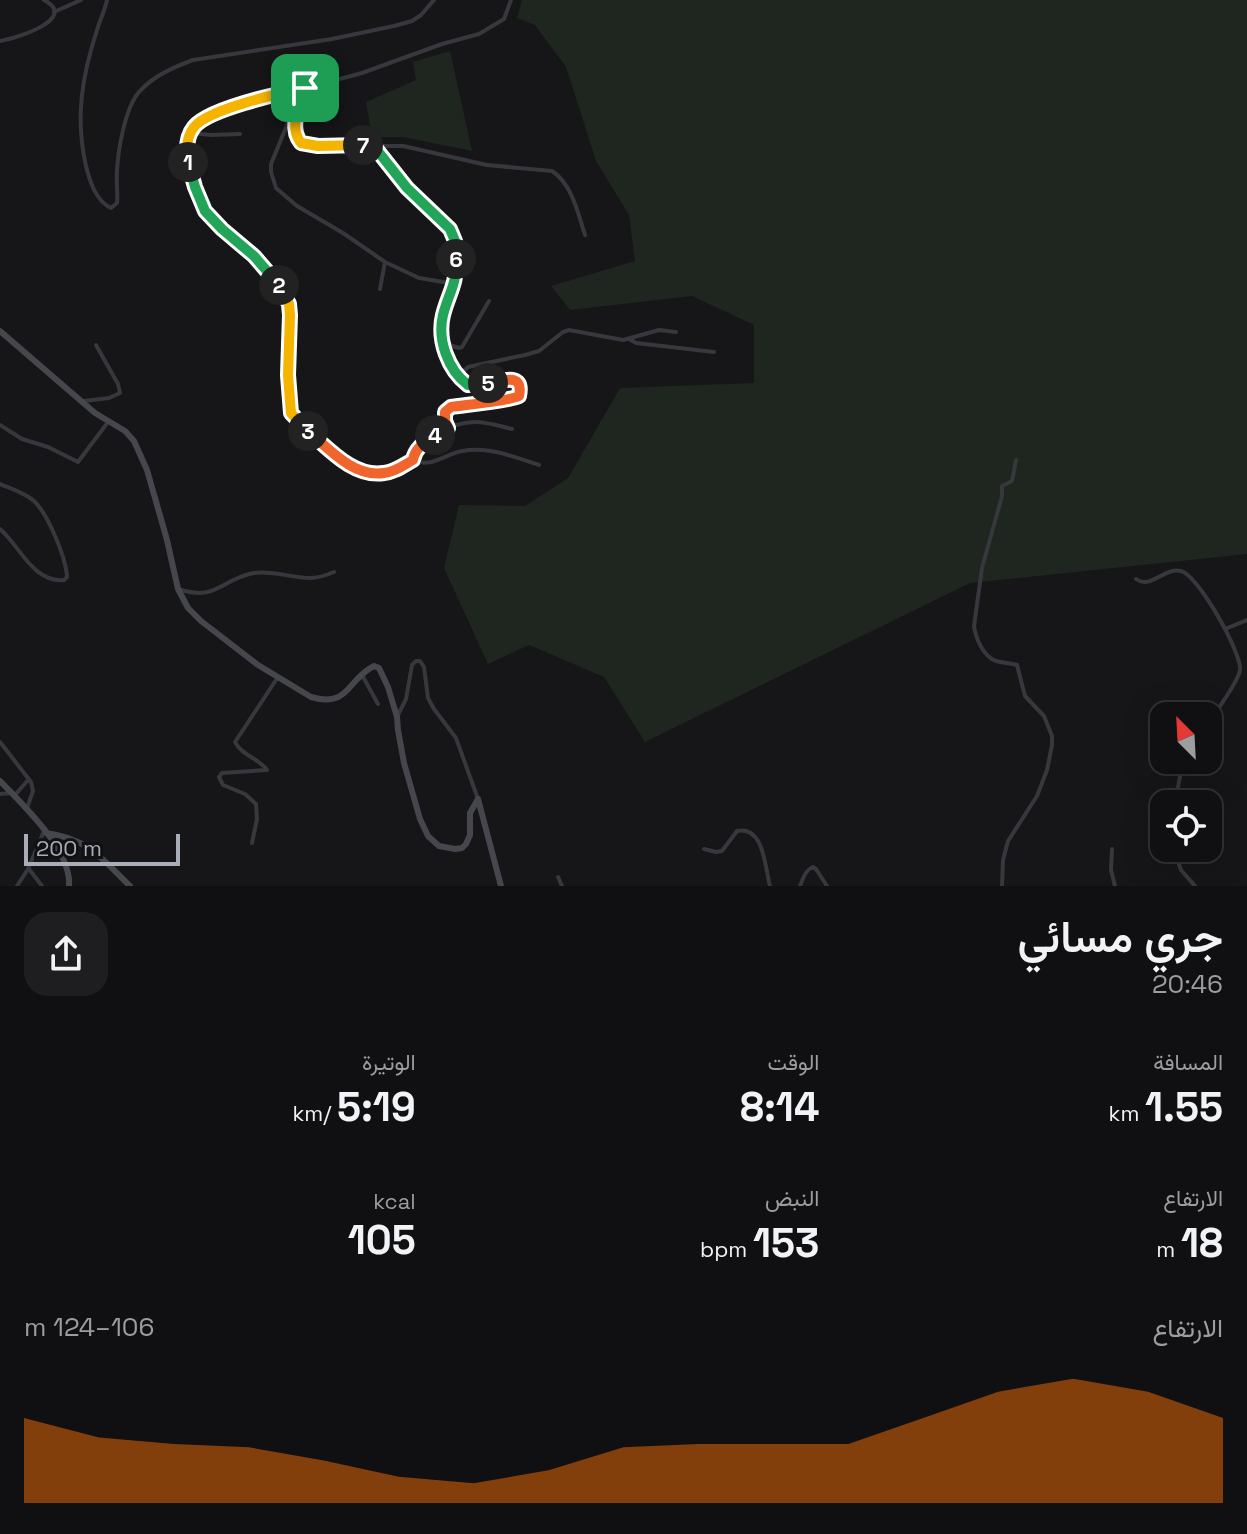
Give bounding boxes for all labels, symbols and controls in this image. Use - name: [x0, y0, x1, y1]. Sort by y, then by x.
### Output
- pin: [271, 54, 339, 122]
- icon: arrive: [283, 66, 327, 110]
- pin: 7: [343, 125, 383, 165]
- text: 7: [357, 131, 369, 159]
- pin: 1: [168, 142, 208, 182]
- text: 1: [183, 148, 193, 176]
- pin: 6: [436, 239, 476, 279]
- text: 6: [449, 245, 463, 273]
- pin: 2: [259, 265, 299, 305]
- text: 2: [272, 271, 286, 299]
- pin: 5: [468, 363, 508, 403]
- text: 5: [481, 369, 495, 397]
- pin: 3: [288, 411, 328, 451]
- pin: 4: [415, 415, 455, 455]
- text: 3: [301, 417, 315, 445]
- text: 4: [428, 421, 442, 449]
- north arrow: [1150, 702, 1222, 774]
- map controls: [1150, 702, 1222, 862]
- button: locate: [1150, 790, 1222, 862]
- scale bar: [24, 830, 180, 866]
- text: 200 m: [36, 834, 102, 862]
- text: جري مسائي: [1017, 909, 1223, 965]
- button: share: [24, 912, 108, 996]
- text: 20:46: [1152, 967, 1223, 1001]
- text: الوتيرة: [362, 1048, 416, 1076]
- text: الوقت: [768, 1048, 819, 1076]
- text: المسافة: [1153, 1048, 1223, 1076]
- text: 5:19: [337, 1082, 416, 1133]
- text: 8:14: [740, 1082, 819, 1133]
- text: 1.55: [1145, 1082, 1223, 1133]
- text: /km: [292, 1099, 337, 1127]
- text: km: [1109, 1099, 1145, 1127]
- text: النبض: [765, 1184, 819, 1212]
- text: الارتفاع: [1163, 1184, 1223, 1212]
- text: kcal: [373, 1187, 416, 1215]
- text: 105: [348, 1215, 416, 1266]
- text: 153: [753, 1218, 819, 1269]
- text: 18: [1181, 1218, 1223, 1269]
- text: bpm: [700, 1235, 753, 1263]
- text: m: [1156, 1235, 1181, 1263]
- text: 106–124 m: [24, 1310, 154, 1344]
- text: الارتفاع: [1152, 1311, 1223, 1345]

